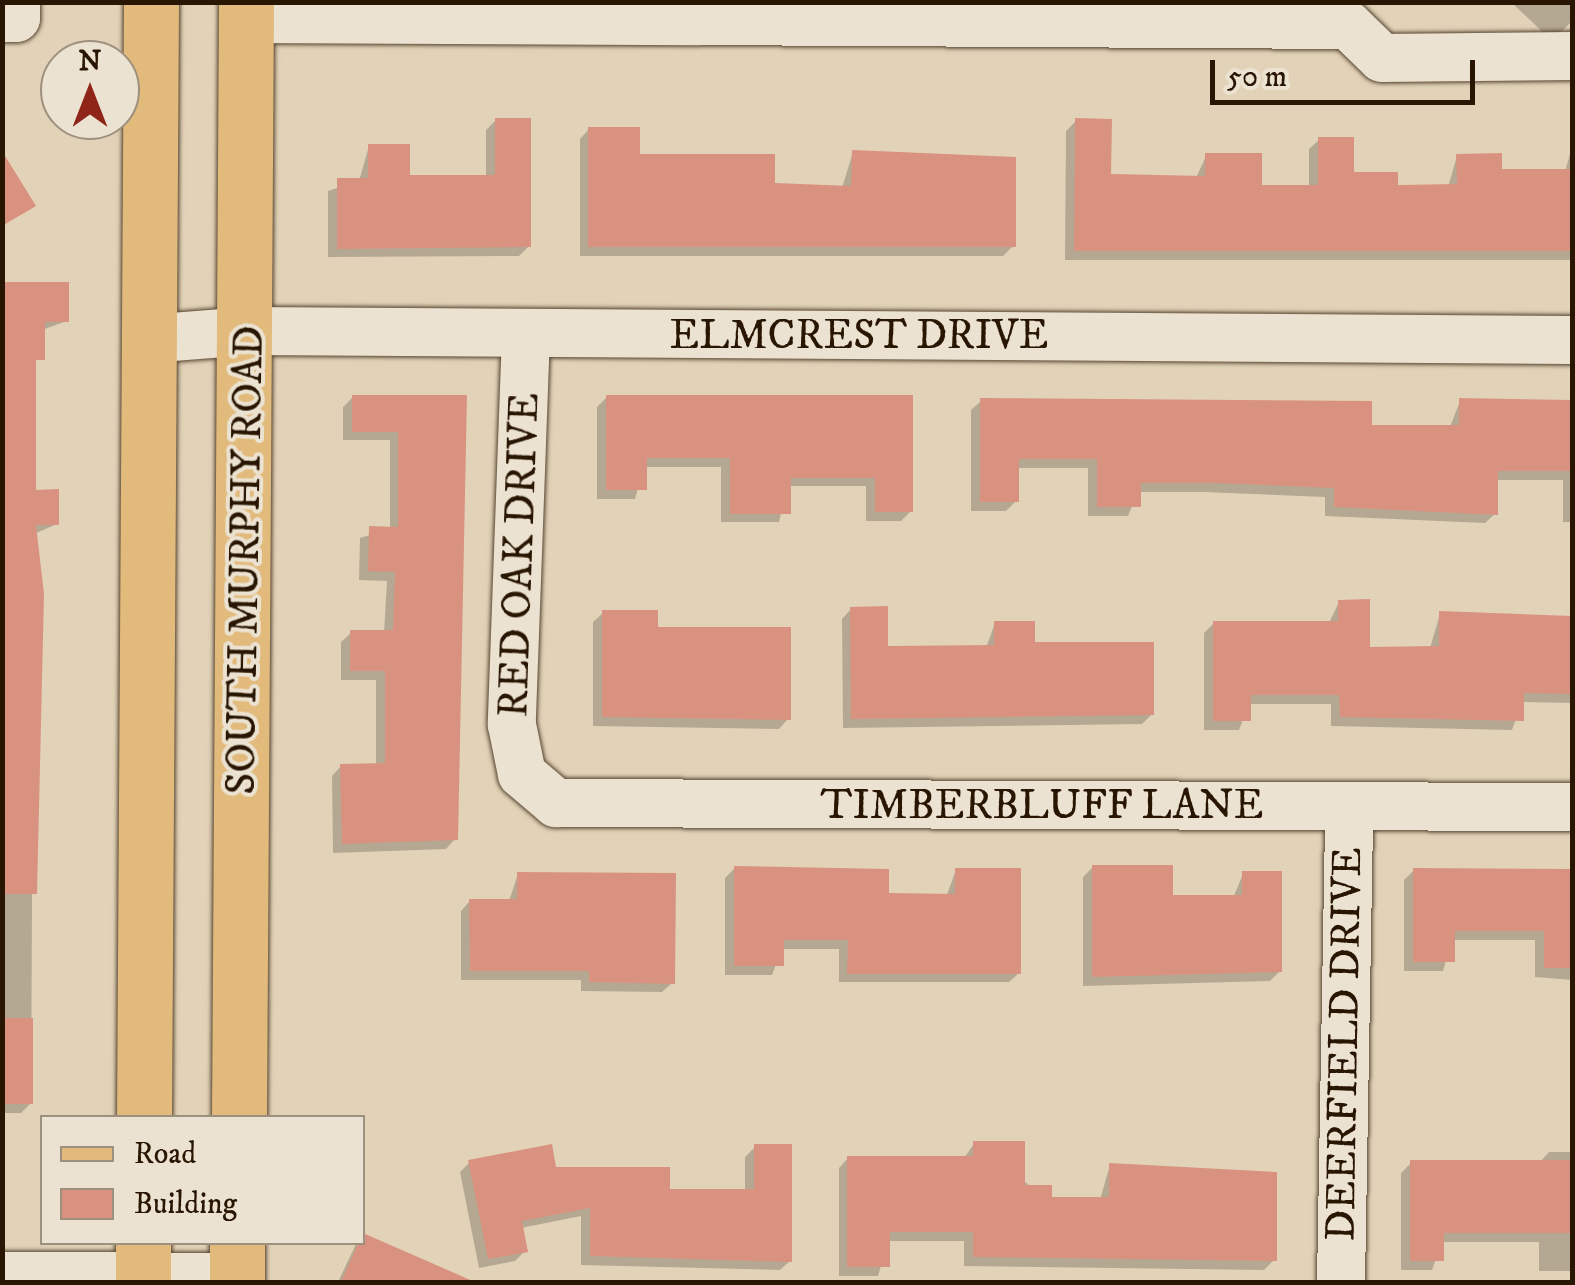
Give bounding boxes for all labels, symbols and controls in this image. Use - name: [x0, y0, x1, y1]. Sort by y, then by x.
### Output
- north arrow: [40, 40, 140, 140]
- scale bar: [1215, 40, 1480, 102]
- text: N: [79, 44, 101, 79]
- text: 50 m: [1227, 59, 1287, 96]
- street label: ELMCREST DRIVE: [670, 311, 1048, 361]
- street label: SOUTH MURPHY ROAD: [217, 325, 275, 795]
- street label: RED OAK DRIVE: [489, 392, 551, 718]
- street label: TIMBERBLUFF LANE: [821, 781, 1263, 831]
- street label: DEERFIELD DRIVE: [1316, 847, 1374, 1241]
- legend: [40, 1115, 365, 1245]
- text: Road: [134, 1136, 196, 1173]
- text: Building: [134, 1186, 237, 1223]

